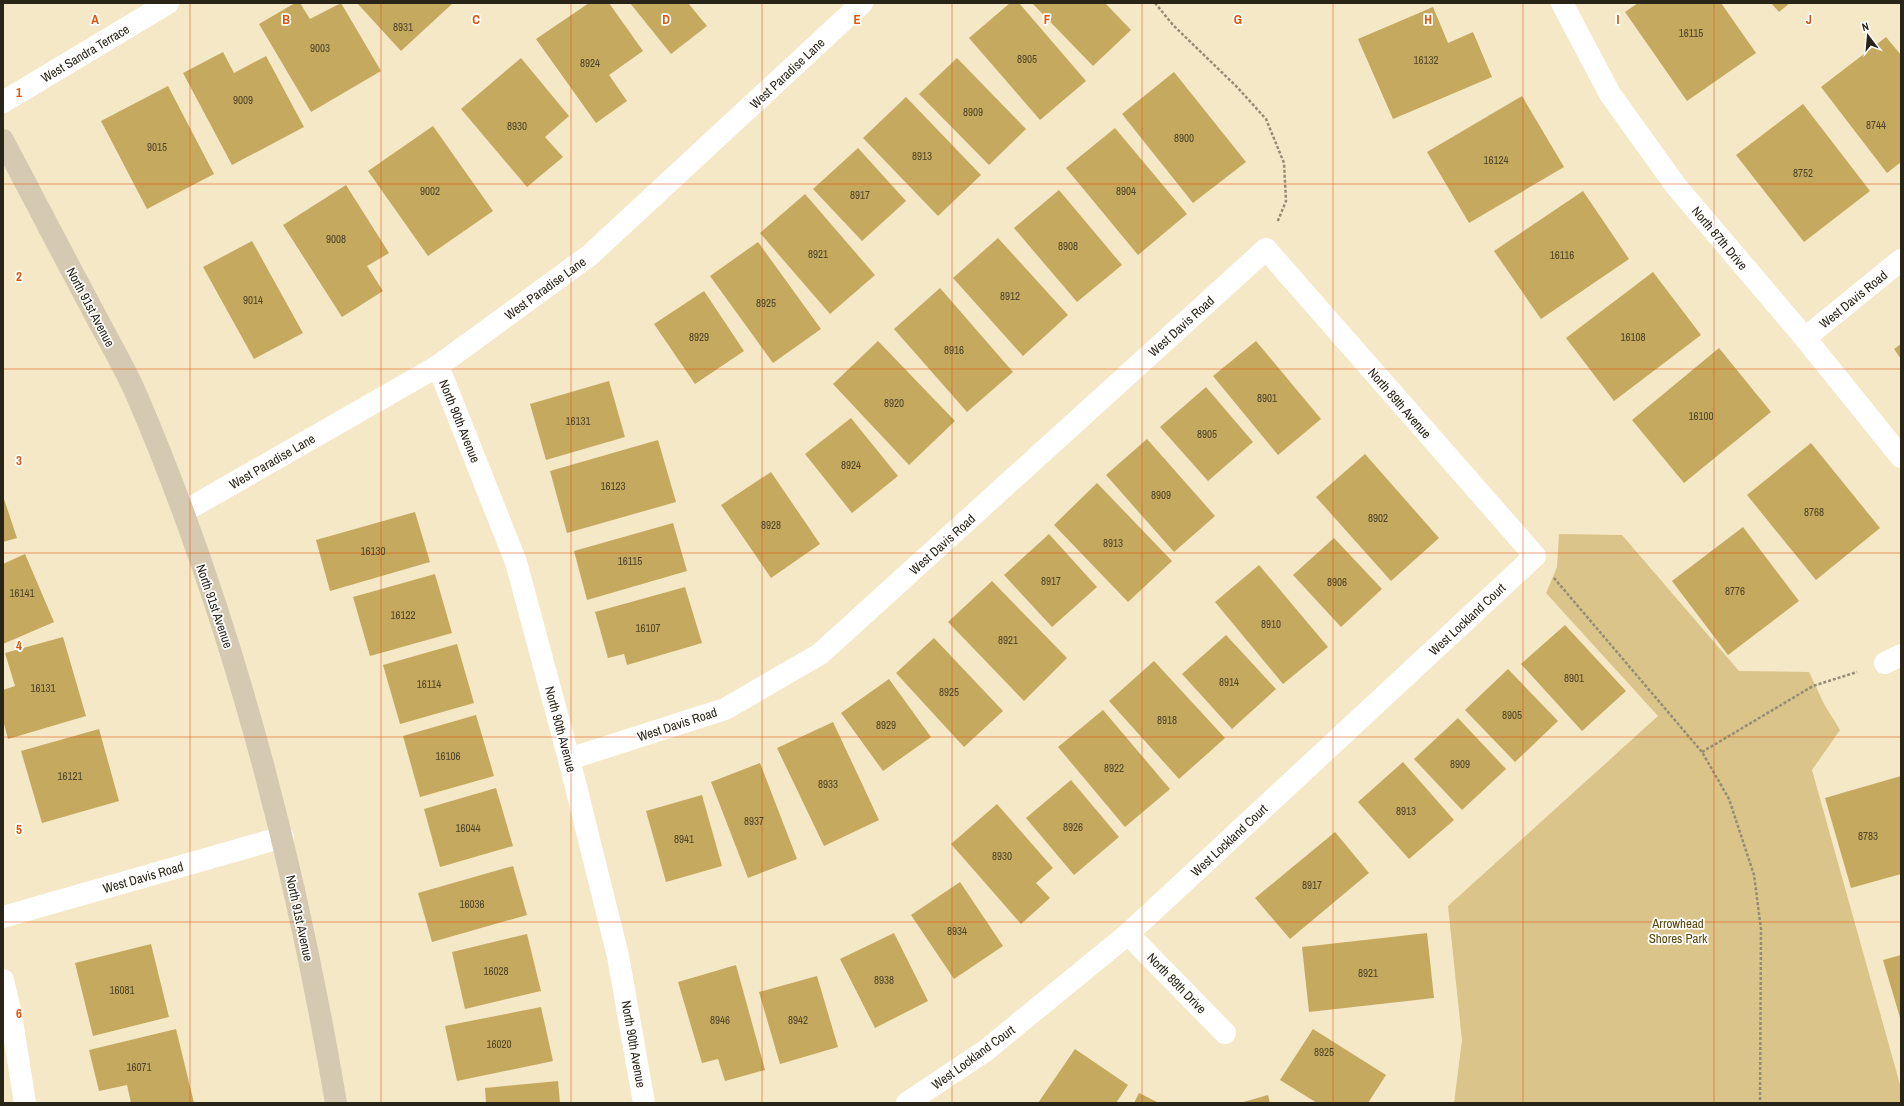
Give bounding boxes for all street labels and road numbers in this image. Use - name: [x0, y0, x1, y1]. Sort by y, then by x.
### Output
- street label: West Sandra Terrace: [38, 20, 132, 86]
- street label: West Paradise Lane: [746, 34, 828, 112]
- street label: North 87th Drive: [1688, 203, 1751, 274]
- street label: West Paradise Lane: [501, 253, 589, 324]
- street label: North 91st Avenue: [63, 265, 119, 350]
- street label: West Davis Road: [1816, 267, 1891, 332]
- street label: West Davis Road: [1145, 292, 1218, 360]
- street label: North 89th Avenue: [1364, 364, 1435, 442]
- street label: North 90th Avenue: [435, 377, 484, 465]
- street label: West Paradise Lane: [226, 430, 318, 493]
- street label: West Davis Road: [906, 510, 979, 578]
- street label: North 91st Avenue: [192, 562, 237, 650]
- street label: West Lockland Court: [1425, 579, 1509, 659]
- street label: North 90th Avenue: [541, 684, 580, 774]
- street label: West Davis Road: [635, 704, 719, 745]
- street label: West Lockland Court: [1187, 800, 1271, 880]
- street label: West Davis Road: [101, 858, 185, 897]
- street label: North 91st Avenue: [282, 874, 317, 963]
- street label: North 89th Drive: [1143, 949, 1210, 1017]
- street label: North 90th Avenue: [617, 999, 650, 1089]
- street label: West Lockland Court: [928, 1021, 1018, 1093]

